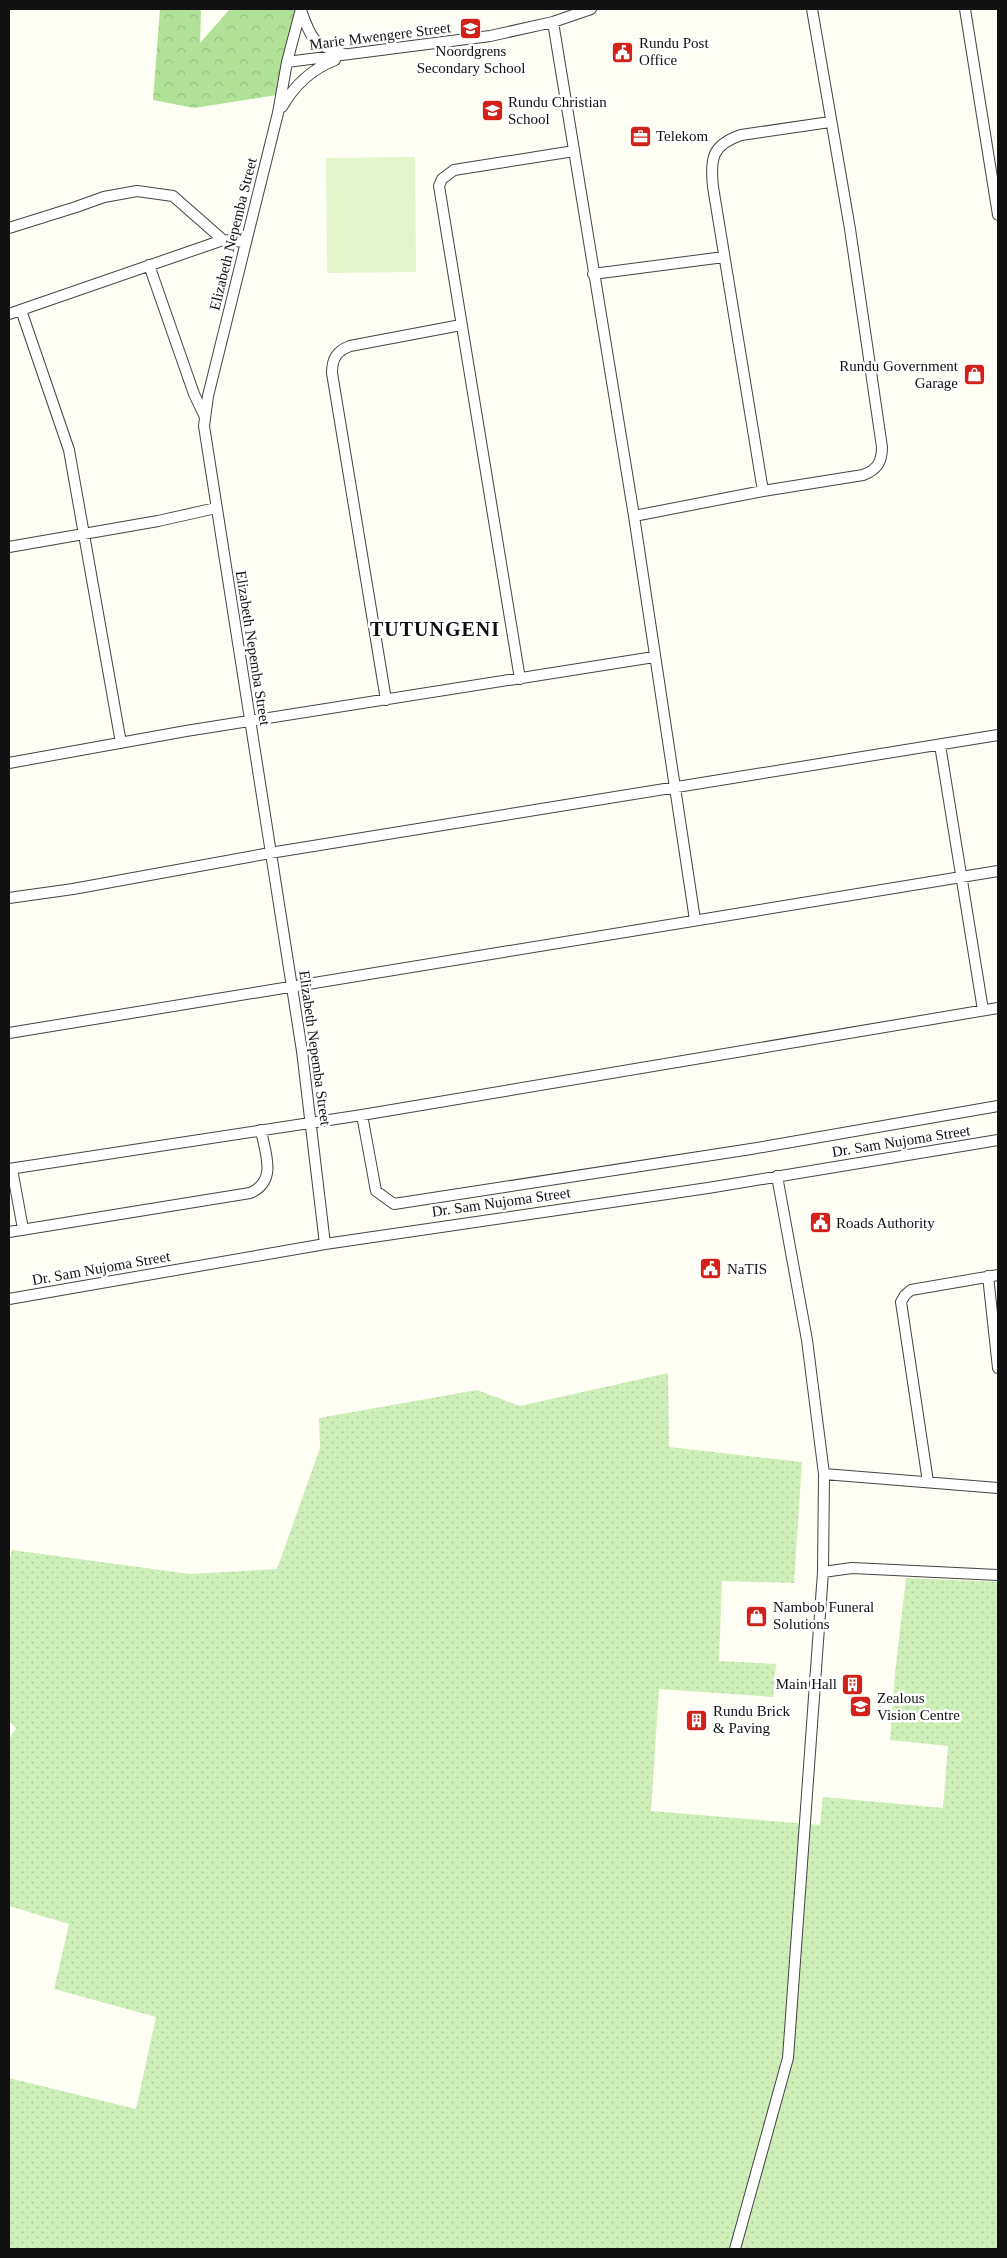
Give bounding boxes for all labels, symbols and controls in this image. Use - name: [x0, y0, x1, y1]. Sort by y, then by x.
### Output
- school or university icon: Noordgrens Secondary School: [459, 16, 483, 40]
- street label: Marie Mwengere Street: [308, 19, 452, 53]
- place label: Rundu Post Office: [639, 35, 709, 68]
- public building icon: Rundu Post Office: [611, 40, 635, 64]
- place label: Noordgrens Secondary School: [417, 43, 525, 76]
- place label: Rundu Christian School: [508, 94, 607, 127]
- school or university icon: Rundu Christian School: [480, 99, 504, 123]
- office icon: Telekom: [628, 124, 652, 148]
- place label: Telekom: [656, 128, 709, 144]
- street label: Elizabeth Nepemba Street: [206, 155, 260, 312]
- place label: Rundu Government Garage: [839, 358, 959, 391]
- shop icon: Rundu Government Garage: [962, 363, 986, 387]
- street label: Elizabeth Nepemba Street: [233, 569, 273, 727]
- district label: TUTUNGENI: [370, 618, 500, 640]
- street label: Elizabeth Nepemba Street: [296, 969, 334, 1127]
- street label: Dr. Sam Nujoma Street: [831, 1122, 972, 1160]
- street label: Dr. Sam Nujoma Street: [431, 1184, 572, 1220]
- public building icon: Roads Authority: [808, 1211, 832, 1235]
- place label: Roads Authority: [836, 1215, 935, 1231]
- street label: Dr. Sam Nujoma Street: [31, 1248, 172, 1288]
- public building icon: NaTIS: [699, 1257, 723, 1281]
- place label: NaTIS: [727, 1261, 767, 1277]
- place label: Nambob Funeral Solutions: [773, 1599, 874, 1632]
- shop icon: Nambob Funeral Solutions: [745, 1604, 769, 1628]
- building icon: Main Hall: [841, 1672, 865, 1696]
- place label: Main Hall: [776, 1676, 837, 1692]
- place label: Zealous Vision Centre: [877, 1690, 960, 1723]
- school or university icon: Zealous Vision Centre: [849, 1695, 873, 1719]
- place label: Rundu Brick & Paving: [713, 1703, 791, 1736]
- building icon: Rundu Brick & Paving: [685, 1708, 709, 1732]

